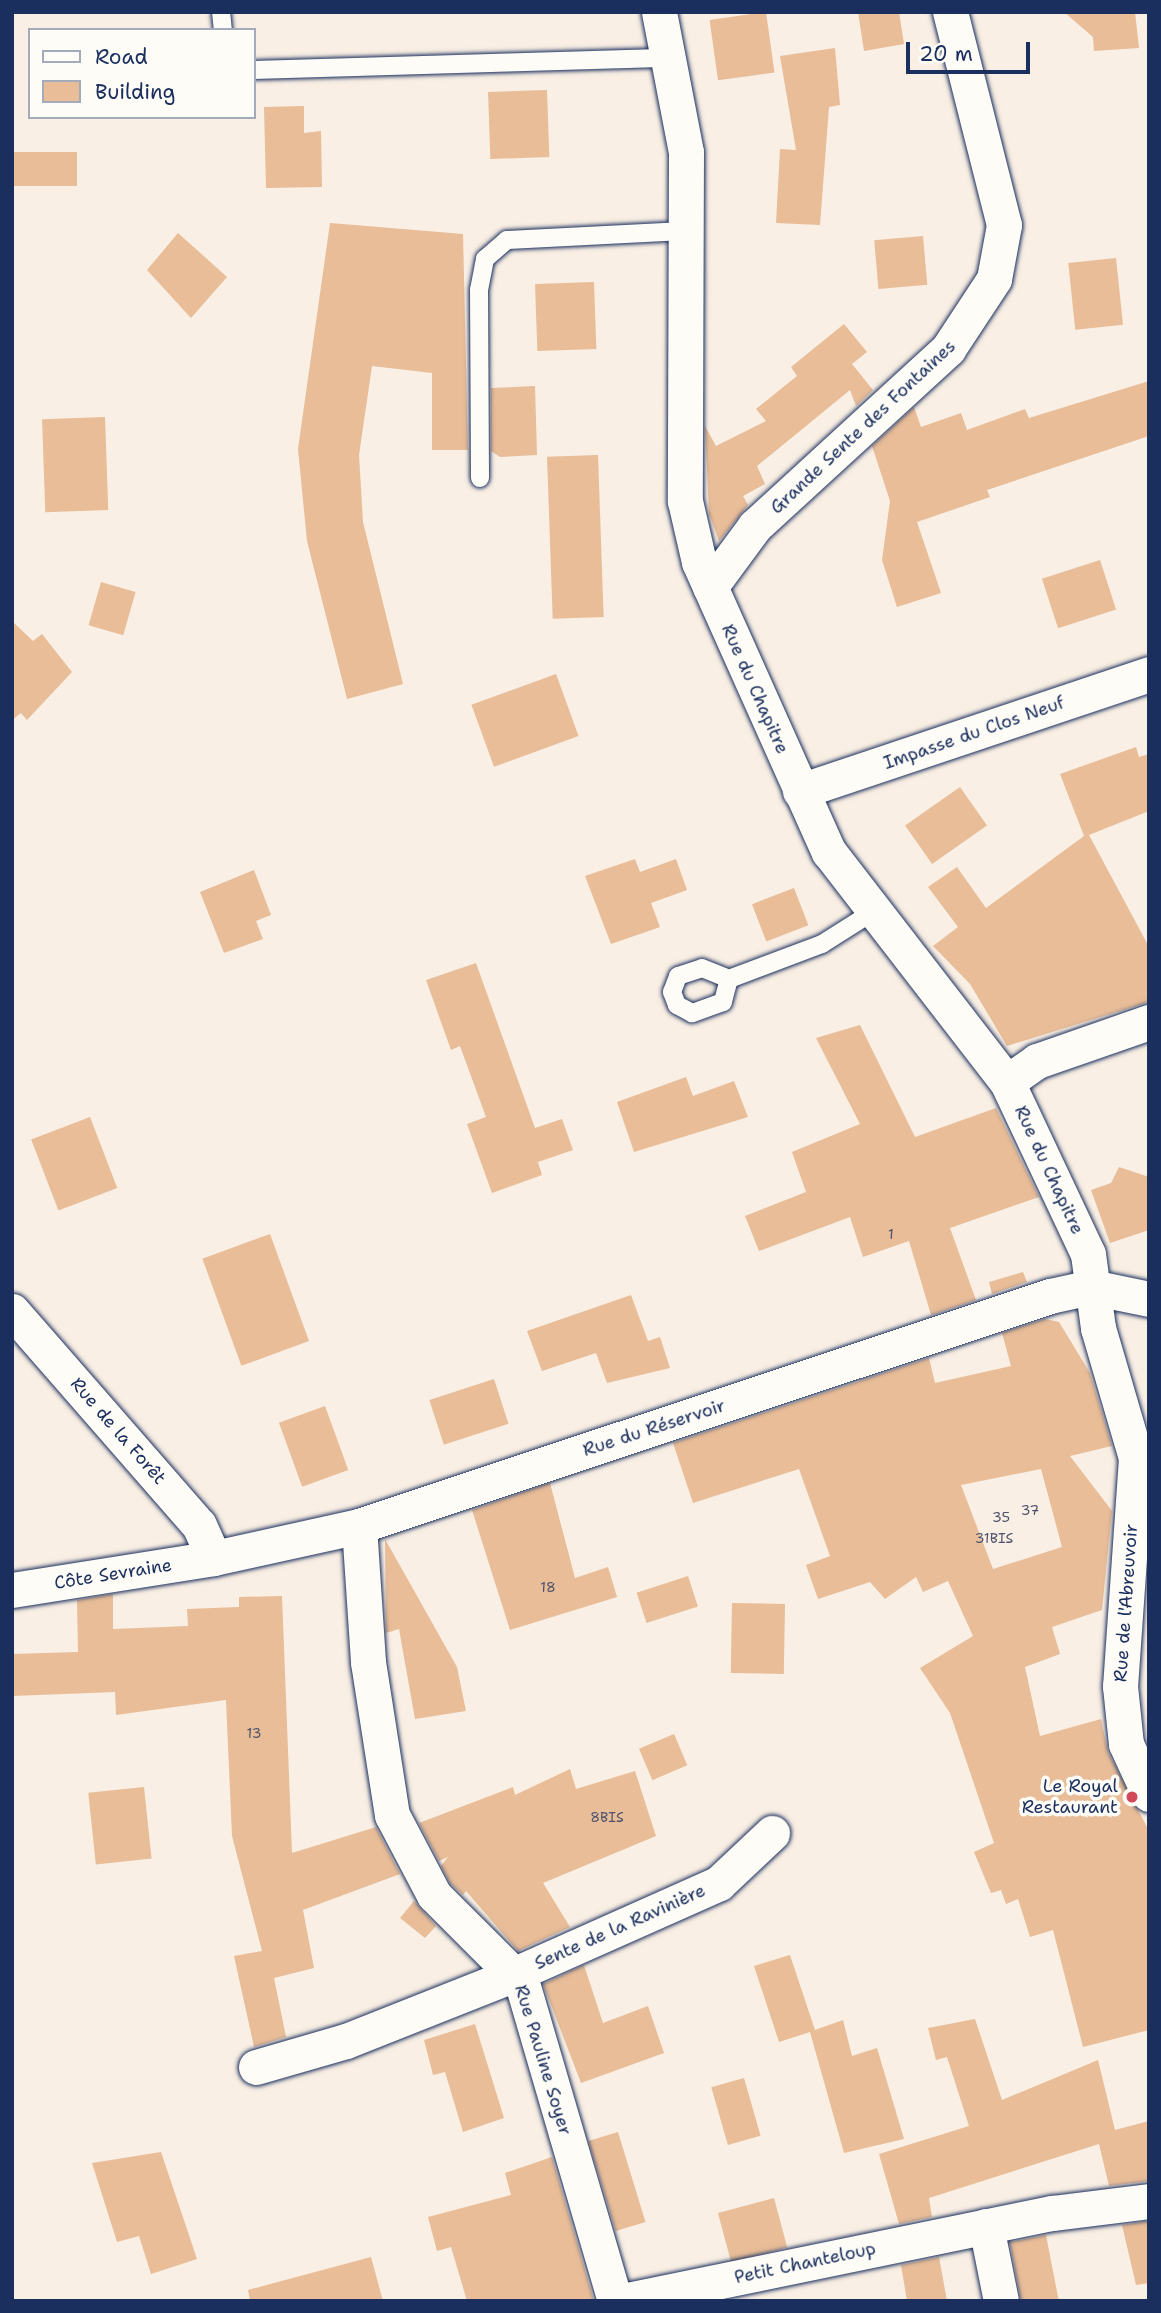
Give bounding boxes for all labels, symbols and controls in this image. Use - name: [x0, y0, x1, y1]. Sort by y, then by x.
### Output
- legend: [28, 28, 256, 119]
- scale bar: [909, 28, 1033, 72]
- text: 20 m: [919, 40, 973, 68]
- text: Road: [95, 43, 148, 71]
- text: Building: [95, 78, 175, 106]
- street label: Grande Sente des Fontaines: [766, 335, 960, 519]
- street label: Rue du Chapitre: [717, 621, 793, 757]
- street label: Impasse du Clos Neuf: [881, 692, 1067, 774]
- street label: Rue du Chapitre: [1010, 1102, 1088, 1238]
- house number: 1: [888, 1226, 894, 1242]
- street label: Rue de la Forêt: [66, 1373, 170, 1489]
- street label: Rue du Réservoir: [580, 1395, 728, 1461]
- house number: 37: [1021, 1502, 1039, 1518]
- house number: 35: [992, 1509, 1010, 1525]
- street label: Rue de l'Abreuvoir: [1110, 1523, 1142, 1683]
- house number: 31BIS: [975, 1530, 1013, 1546]
- street label: Côte Sevraine: [53, 1554, 173, 1594]
- house number: 18: [540, 1579, 556, 1595]
- house number: 13: [247, 1725, 261, 1741]
- place label: Le Royal Restaurant: [1022, 1776, 1118, 1818]
- marker: Le Royal Restaurant: [1124, 1789, 1140, 1805]
- house number: 8BIS: [590, 1809, 624, 1825]
- street label: Sente de la Ravinière: [531, 1880, 709, 1974]
- street label: Rue Pauline Soyer: [510, 1982, 576, 2138]
- street label: Petit Chanteloup: [732, 2237, 878, 2289]

